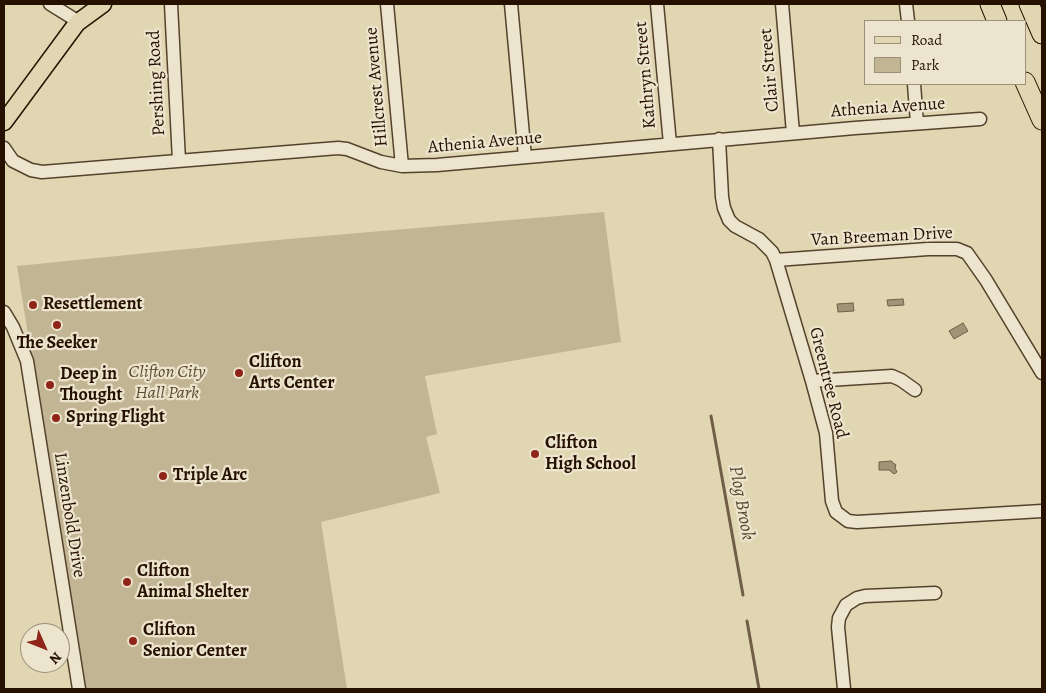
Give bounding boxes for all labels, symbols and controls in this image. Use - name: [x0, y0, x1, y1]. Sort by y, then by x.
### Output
- street label: Kathryn Street: [631, 20, 661, 130]
- legend: [864, 20, 1026, 85]
- street label: Hillcrest Avenue: [361, 26, 393, 148]
- street label: Clair Street: [756, 27, 784, 113]
- street label: Pershing Road: [143, 30, 171, 136]
- text: Road: [911, 30, 942, 50]
- text: Park: [911, 55, 939, 75]
- street label: Athenia Avenue: [830, 93, 946, 123]
- street label: Athenia Avenue: [427, 127, 543, 159]
- street label: Van Breeman Drive: [811, 222, 953, 252]
- place label: Resettlement: [43, 294, 142, 316]
- marker: Resettlement: [27, 299, 39, 311]
- marker: The Seeker: [51, 319, 63, 331]
- street label: Greentree Road: [804, 325, 852, 441]
- place label: The Seeker: [17, 333, 97, 355]
- place label: Clifton Arts Center: [249, 352, 335, 394]
- park label: Clifton City Hall Park: [128, 362, 206, 404]
- place label: Deep in Thought: [60, 364, 123, 406]
- marker: Clifton Arts Center: [233, 367, 245, 379]
- marker: Deep in Thought: [44, 379, 56, 391]
- place label: Spring Flight: [66, 407, 165, 429]
- marker: Spring Flight: [50, 412, 62, 424]
- place label: Clifton High School: [545, 433, 636, 476]
- marker: Clifton High School: [529, 448, 541, 460]
- street label: Linzenbold Drive: [48, 451, 90, 579]
- water label: Plog Brook: [723, 464, 759, 542]
- place label: Triple Arc: [173, 465, 247, 487]
- marker: Triple Arc: [157, 470, 169, 482]
- place label: Clifton Animal Shelter: [137, 561, 249, 604]
- marker: Clifton Animal Shelter: [121, 576, 133, 588]
- place label: Clifton Senior Center: [143, 620, 247, 662]
- north arrow: [20, 623, 70, 673]
- marker: Clifton Senior Center: [127, 635, 139, 647]
- text: N: [45, 648, 66, 668]

